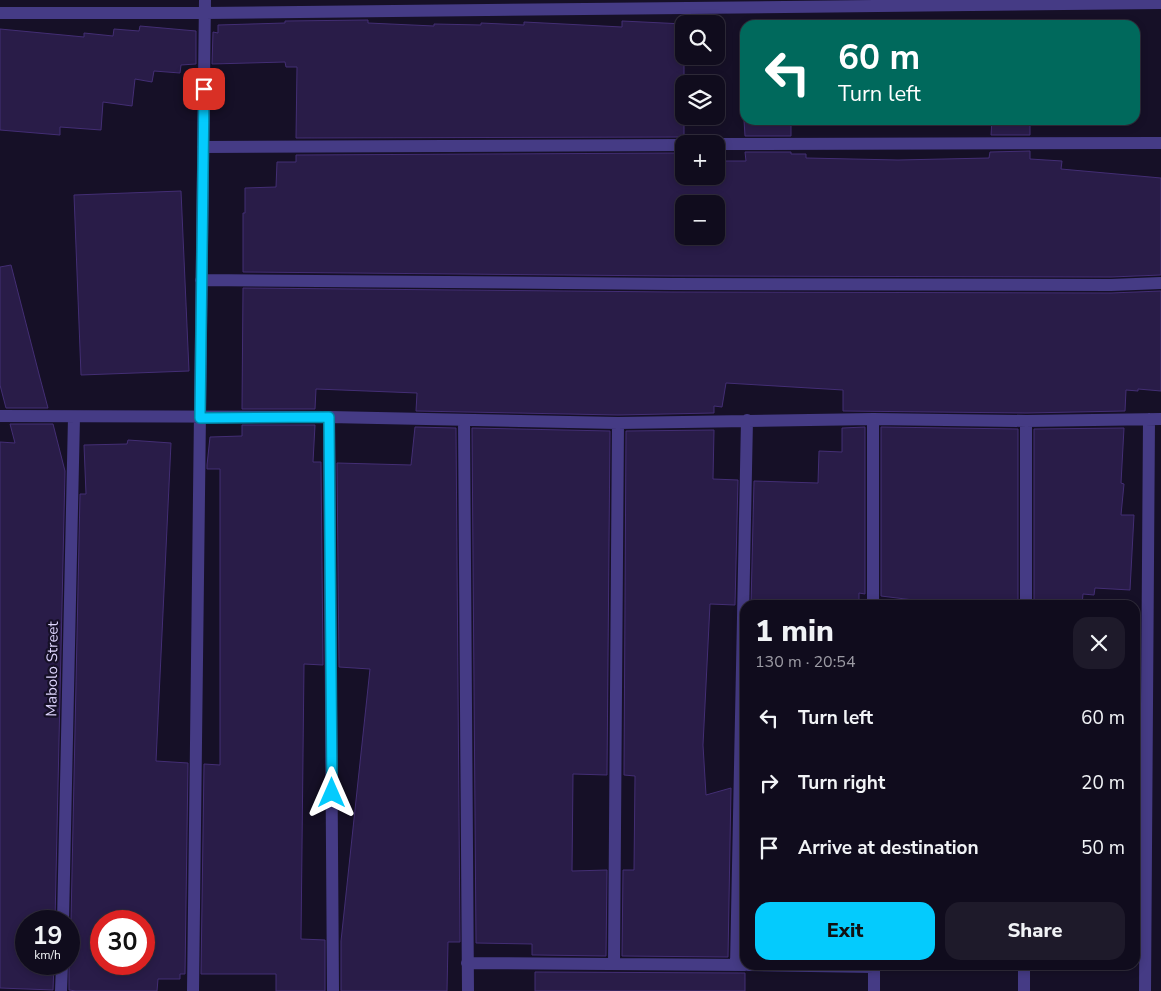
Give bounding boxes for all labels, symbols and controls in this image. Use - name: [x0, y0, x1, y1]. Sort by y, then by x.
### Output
- map controls: [675, 15, 725, 245]
- button: search: [675, 15, 725, 65]
- text: 60 m: [838, 34, 920, 81]
- icon: left: [755, 40, 820, 105]
- pin: [183, 68, 225, 110]
- icon: arrive: [190, 75, 218, 103]
- button: layers: [675, 75, 725, 125]
- text: Turn left: [838, 79, 921, 109]
- button: +: [675, 135, 725, 185]
- button: −: [675, 195, 725, 245]
- text: 1 min: [755, 611, 834, 652]
- button: close: [1073, 617, 1125, 669]
- street label: Mabolo Street: [41, 620, 63, 717]
- text: 130 m · 20:54: [755, 651, 856, 673]
- icon: left: [755, 704, 783, 732]
- text: Turn left: [798, 705, 873, 731]
- text: 60 m: [1081, 705, 1125, 731]
- position arrow: [305, 766, 357, 818]
- icon: right: [755, 769, 783, 797]
- text: Turn right: [798, 770, 885, 796]
- text: 20 m: [1081, 770, 1125, 796]
- icon: arrive: [755, 834, 783, 862]
- text: Arrive at destination: [798, 835, 979, 861]
- text: 50 m: [1081, 835, 1125, 861]
- button: Exit: [755, 902, 935, 960]
- button: Share: [945, 902, 1125, 960]
- speed limit sign: 30: [90, 910, 155, 975]
- text: 19: [32, 919, 63, 953]
- text: km/h: [34, 947, 61, 963]

